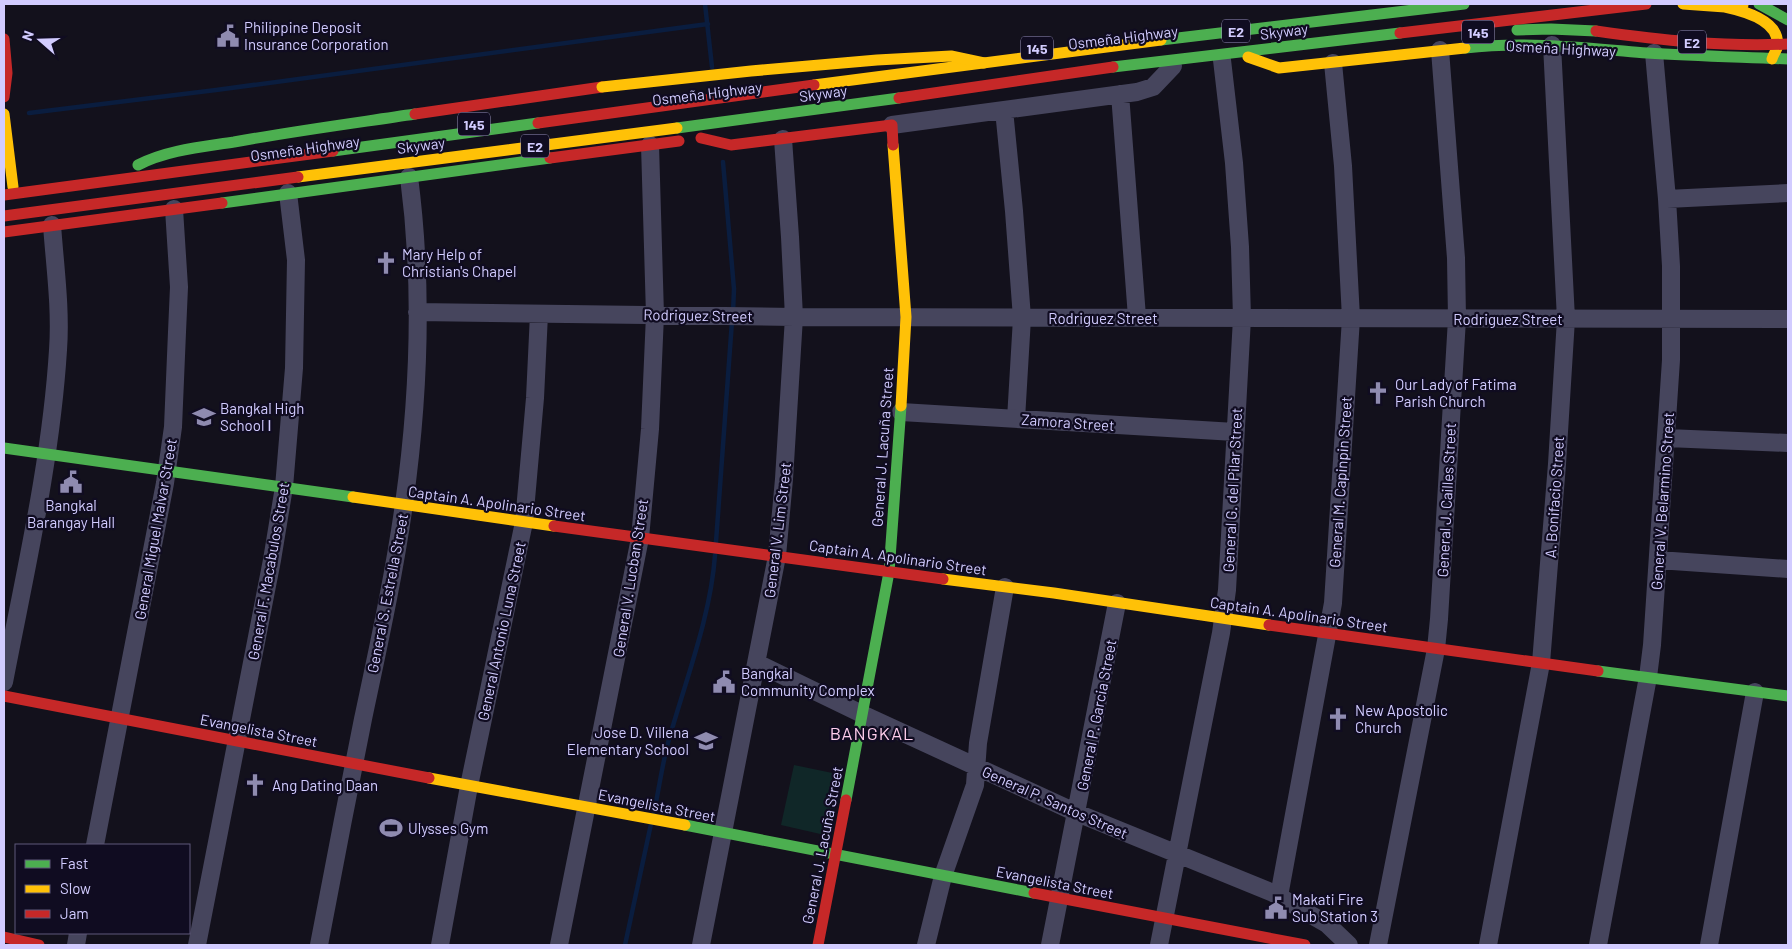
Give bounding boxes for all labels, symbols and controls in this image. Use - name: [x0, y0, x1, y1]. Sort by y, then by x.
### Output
- north arrow: [15, 15, 65, 65]
- place label: Philippine Deposit Insurance Corporation: [244, 18, 389, 53]
- street label: Skyway: [1259, 19, 1309, 43]
- road number: E2: [1222, 20, 1250, 42]
- street label: Osmeña Highway: [1067, 21, 1179, 53]
- road number: 145: [1462, 21, 1494, 44]
- public building icon: Philippine Deposit Insurance Corporation: [215, 23, 241, 49]
- text: N: [18, 28, 37, 43]
- road number: E2: [1678, 31, 1706, 54]
- road number: 145: [1021, 36, 1053, 59]
- street label: Osmeña Highway: [1505, 36, 1617, 60]
- street label: Osmeña Highway: [651, 77, 763, 109]
- street label: Skyway: [798, 81, 848, 105]
- road number: 145: [458, 112, 490, 136]
- street label: Osmeña Highway: [249, 131, 361, 165]
- street label: Skyway: [396, 133, 446, 157]
- road number: E2: [521, 134, 549, 158]
- place label: Mary Help of Christian's Chapel: [402, 245, 517, 280]
- church icon: Mary Help of Christian's Chapel: [373, 250, 399, 276]
- street label: Rodriguez Street: [643, 305, 753, 325]
- street label: Rodriguez Street: [1048, 309, 1158, 327]
- street label: Rodriguez Street: [1453, 310, 1563, 328]
- street label: General J. Lacuña Street: [867, 367, 897, 527]
- place label: Our Lady of Fatima Parish Church: [1395, 375, 1517, 410]
- church icon: Our Lady of Fatima Parish Church: [1365, 380, 1391, 406]
- street label: General M. Capinpin Street: [1325, 396, 1355, 568]
- place label: Bangkal High School Ⅰ: [220, 399, 304, 434]
- school or university icon: Bangkal High School Ⅰ: [191, 404, 217, 430]
- street label: General G. del Pilar Street: [1219, 407, 1245, 573]
- street label: Zamora Street: [1021, 410, 1115, 434]
- street label: General V. Belarmino Street: [1647, 412, 1677, 590]
- street label: General J. Cailles Street: [1433, 422, 1459, 578]
- street label: A. Bonifacio Street: [1541, 435, 1567, 559]
- street label: General Miguel Malvar Street: [130, 437, 180, 621]
- street label: General V. Lim Street: [760, 461, 794, 599]
- public building icon: Bangkal Barangay Hall: [58, 469, 84, 495]
- street label: General F. Macabulos Street: [243, 481, 293, 661]
- street label: Captain A. Apolinario Street: [407, 482, 587, 524]
- place label: Bangkal Barangay Hall: [27, 496, 115, 531]
- street label: General V. Lucban Street: [609, 498, 651, 658]
- street label: General S. Estrella Street: [363, 512, 411, 674]
- street label: Captain A. Apolinario Street: [808, 536, 988, 578]
- street label: General Antonio Luna Street: [473, 540, 529, 722]
- street label: Captain A. Apolinario Street: [1209, 593, 1389, 635]
- street label: General P. Garcia Street: [1073, 638, 1119, 792]
- place label: Bangkal Community Complex: [741, 664, 875, 699]
- public building icon: Bangkal Community Complex: [711, 669, 737, 695]
- place label: New Apostolic Church: [1355, 701, 1448, 736]
- church icon: New Apostolic Church: [1325, 706, 1351, 732]
- street label: Evangelista Street: [199, 710, 319, 750]
- district label: BANGKAL: [830, 722, 914, 744]
- place label: Jose D. Villena Elementary School: [567, 723, 689, 758]
- school or university icon: Jose D. Villena Elementary School: [693, 728, 719, 754]
- street label: General P. Santos Street: [979, 762, 1131, 842]
- street label: General J. Lacuña Street: [798, 765, 846, 925]
- church icon: Ang Dating Daan: [242, 772, 268, 798]
- place label: Ang Dating Daan: [272, 776, 378, 794]
- street label: Evangelista Street: [597, 785, 717, 825]
- sports icon: Ulysses Gym: [378, 815, 404, 841]
- place label: Ulysses Gym: [408, 819, 488, 837]
- legend: [15, 844, 190, 934]
- text: Fast: [60, 854, 88, 872]
- street label: Evangelista Street: [995, 862, 1115, 902]
- text: Slow: [60, 879, 91, 897]
- place label: Makati Fire Sub Station 3: [1292, 890, 1378, 925]
- public building icon: Makati Fire Sub Station 3: [1263, 895, 1289, 921]
- text: Jam: [60, 904, 89, 922]

